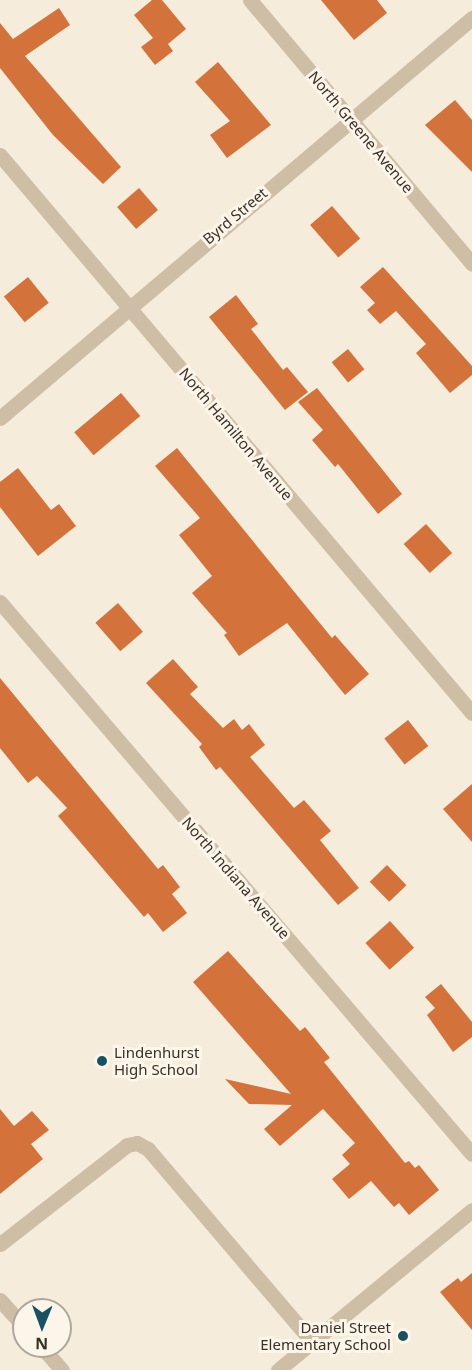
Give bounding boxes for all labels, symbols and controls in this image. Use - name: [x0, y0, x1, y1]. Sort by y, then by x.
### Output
- street label: North Greene Avenue: [305, 68, 417, 196]
- street label: Byrd Street: [199, 184, 271, 248]
- street label: North Hamilton Avenue: [175, 364, 297, 504]
- street label: North Indiana Avenue: [178, 813, 294, 943]
- place label: Lindenhurst High School: [114, 1043, 199, 1078]
- marker: Lindenhurst High School: [95, 1054, 109, 1068]
- north arrow: [12, 1298, 72, 1358]
- place label: Daniel Street Elementary School: [260, 1318, 391, 1353]
- marker: Daniel Street Elementary School: [396, 1329, 410, 1343]
- text: N: [35, 1333, 48, 1355]

